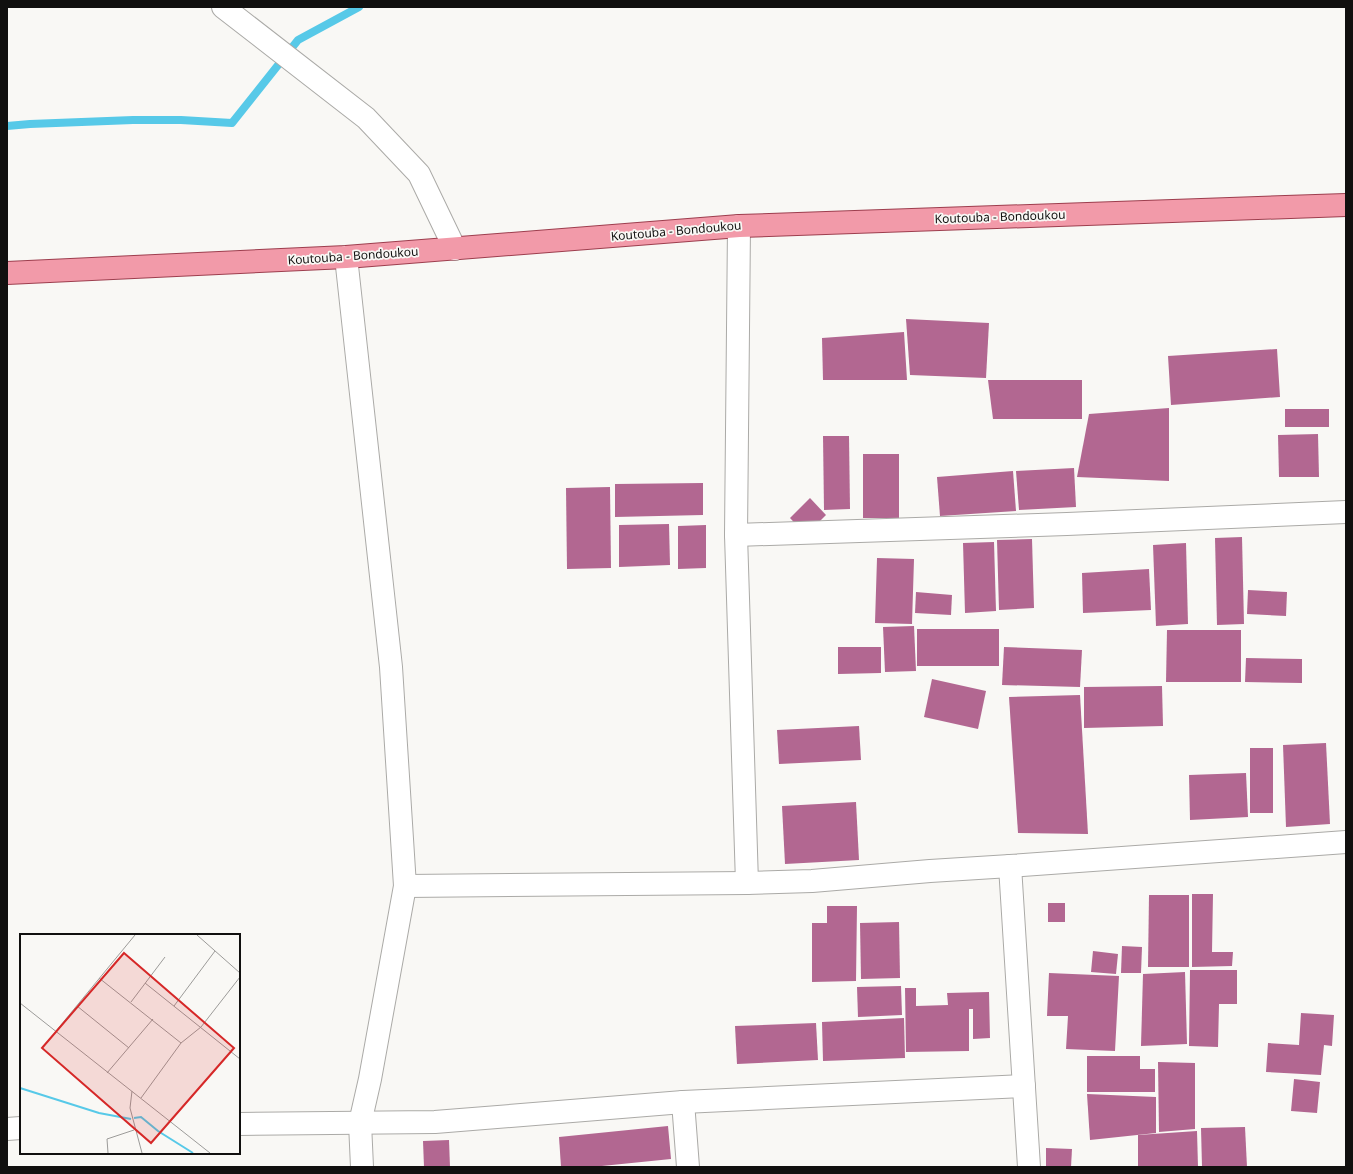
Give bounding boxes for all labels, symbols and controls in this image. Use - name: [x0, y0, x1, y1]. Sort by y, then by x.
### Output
- street label: Koutouba - Bondoukou: [934, 206, 1066, 227]
- street label: Koutouba - Bondoukou: [610, 216, 742, 245]
- street label: Koutouba - Bondoukou: [287, 242, 419, 269]
- inset map: [20, 934, 240, 1154]

